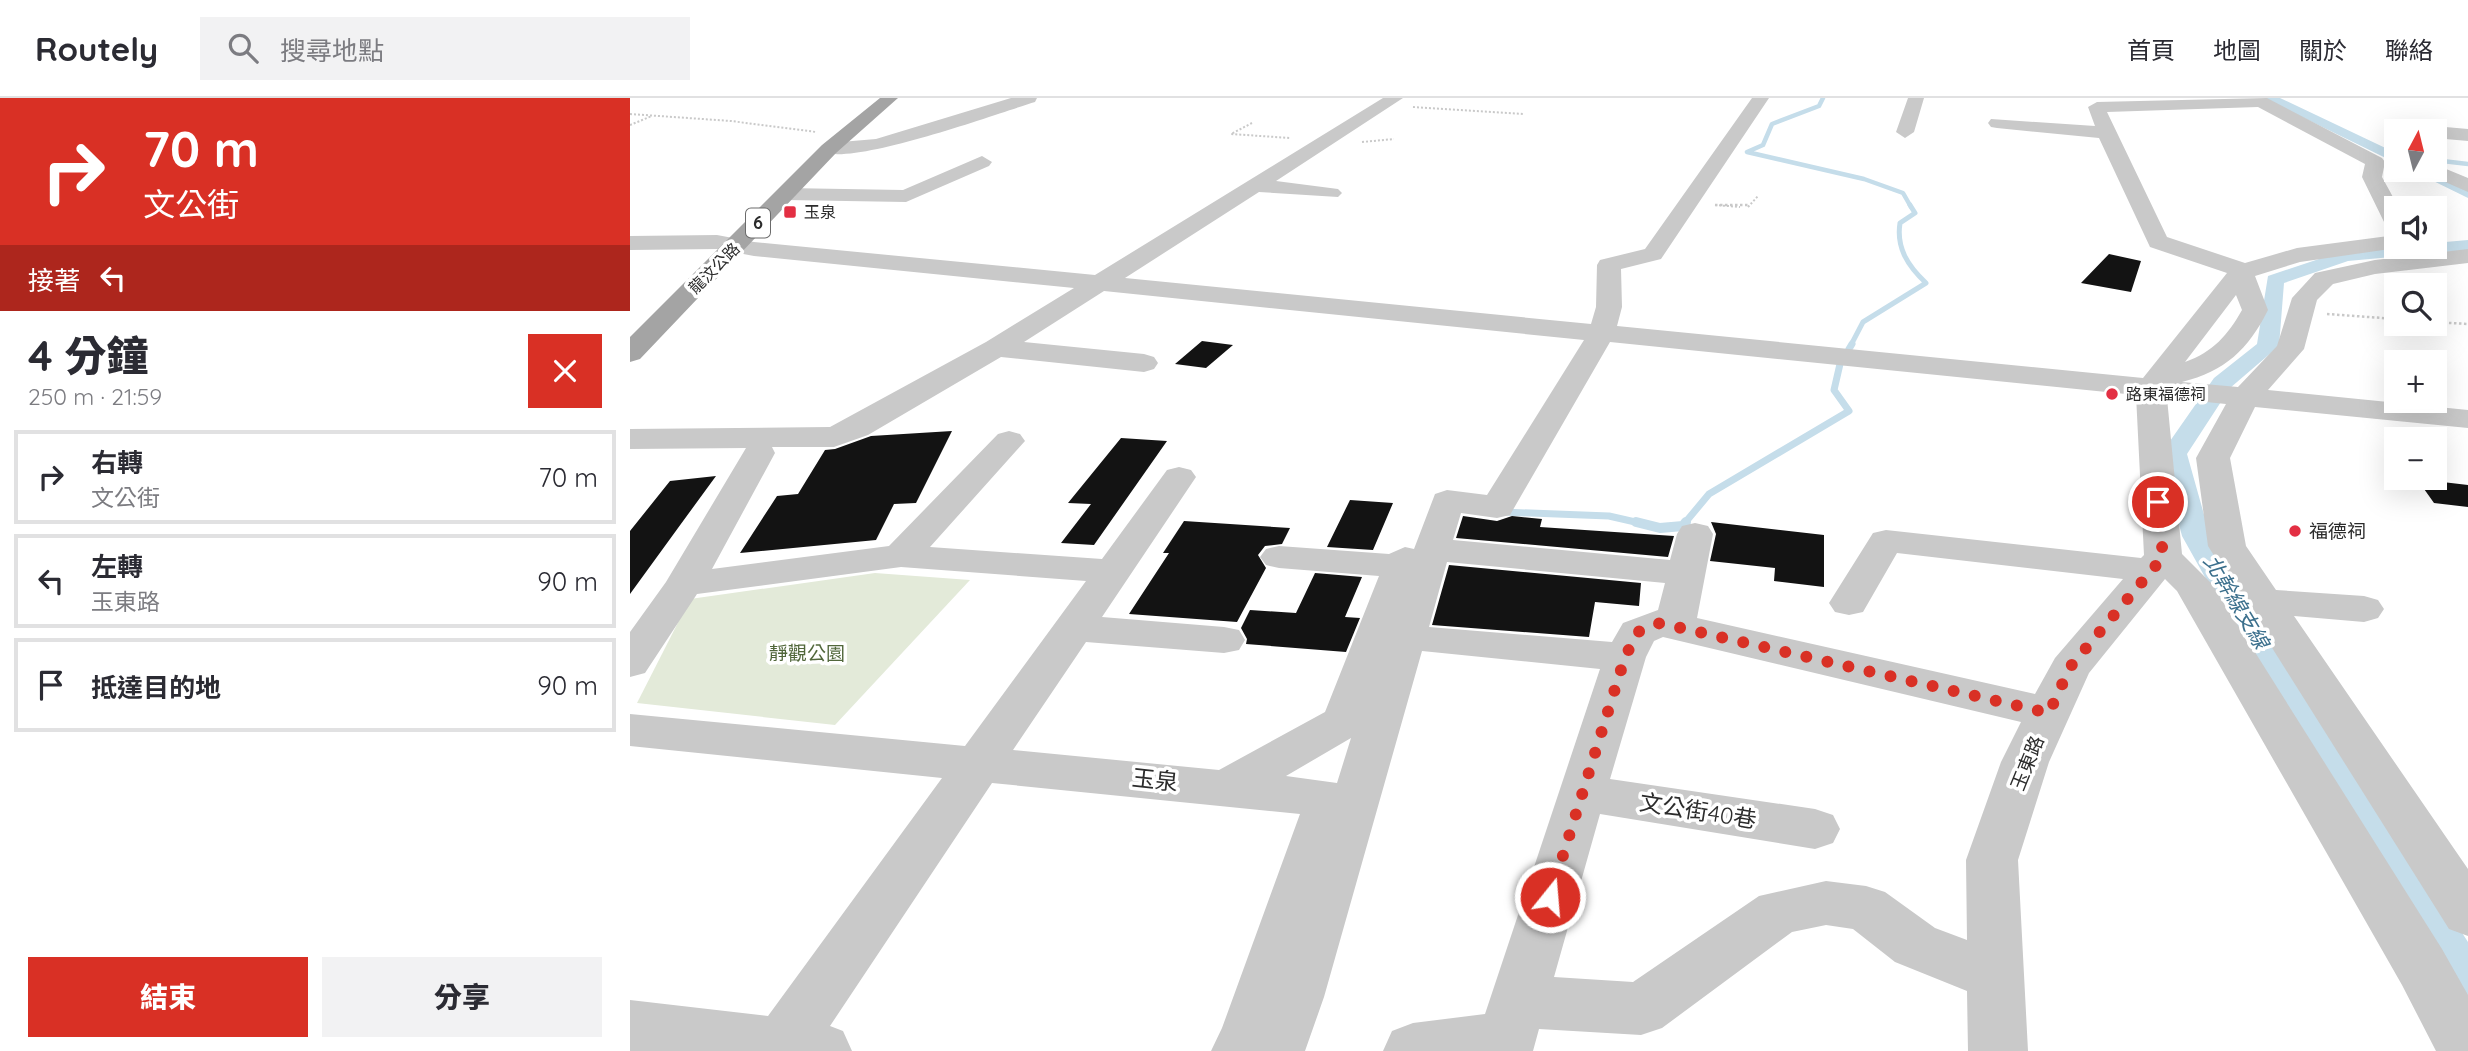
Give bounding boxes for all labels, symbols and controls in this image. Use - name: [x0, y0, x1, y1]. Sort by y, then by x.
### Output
- search box: [200, 17, 690, 80]
- text: Routely: [35, 28, 158, 69]
- icon: search: [224, 29, 262, 67]
- text: 搜尋地點: [280, 34, 384, 67]
- text: 首頁: [2127, 35, 2175, 65]
- text: 地圖: [2213, 35, 2261, 65]
- text: 關於: [2299, 35, 2347, 65]
- text: 聯絡: [2385, 35, 2433, 65]
- text: 70 m: [143, 118, 259, 179]
- north arrow: [2384, 119, 2446, 182]
- map controls: [2384, 119, 2447, 490]
- icon: right: [28, 126, 119, 217]
- text: 文公街: [143, 184, 239, 224]
- button: sound: [2384, 196, 2447, 259]
- place label: 玉泉: [804, 202, 836, 222]
- marker: 玉泉: [782, 204, 798, 220]
- road number: 6: [746, 208, 770, 238]
- street label: 龍汶公路: [684, 238, 744, 298]
- icon: left: [94, 259, 132, 297]
- text: 接著: [28, 264, 80, 297]
- button: search: [2384, 273, 2447, 336]
- text: 4 分鐘: [28, 329, 148, 382]
- button: close: [528, 334, 602, 408]
- button: +: [2384, 350, 2447, 413]
- text: 250 m · 21:59: [28, 382, 162, 411]
- place label: 路東福德祠: [2126, 384, 2206, 404]
- marker: 路東福德祠: [2104, 386, 2120, 402]
- button: −: [2384, 427, 2447, 490]
- text: 右轉: [91, 446, 143, 479]
- icon: right: [32, 458, 70, 496]
- text: 70 m: [538, 461, 598, 494]
- pin: [2128, 472, 2188, 532]
- text: 文公街: [91, 483, 160, 512]
- icon: arrive: [2139, 483, 2177, 521]
- place label: 福德祠: [2309, 519, 2366, 543]
- marker: 福德祠: [2287, 523, 2303, 539]
- text: 左轉: [91, 550, 143, 583]
- water label: 北幹線支線: [2199, 550, 2276, 655]
- icon: left: [32, 562, 70, 600]
- text: 90 m: [537, 565, 598, 598]
- text: 玉東路: [91, 587, 160, 616]
- park label: 靜觀公園: [769, 641, 845, 665]
- icon: arrive: [32, 666, 70, 704]
- text: 90 m: [537, 669, 598, 702]
- text: 抵達目的地: [91, 671, 221, 704]
- street label: 玉東路: [2005, 732, 2049, 794]
- street label: 玉泉: [1131, 763, 1179, 796]
- street label: 文公街40巷: [1638, 787, 1759, 834]
- position arrow: [1513, 860, 1587, 934]
- button: 結束: [28, 957, 308, 1037]
- button: 分享: [322, 957, 602, 1037]

